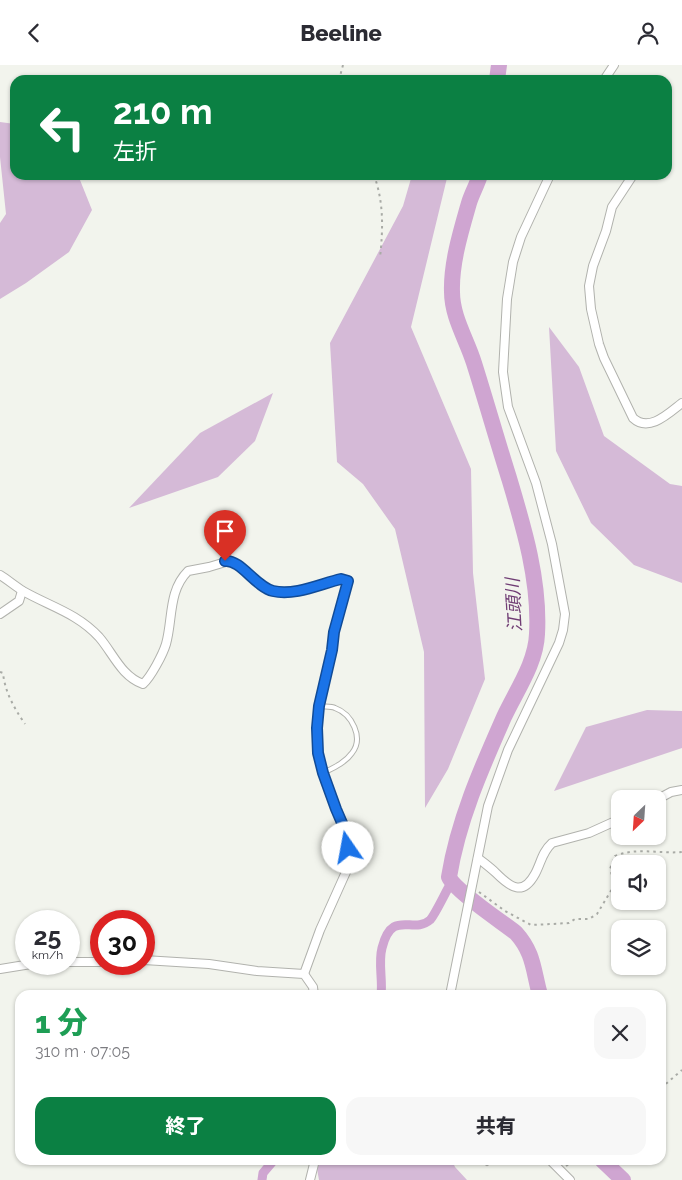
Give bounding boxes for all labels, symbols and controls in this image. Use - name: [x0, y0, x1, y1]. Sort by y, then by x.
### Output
- icon: back: [20, 19, 48, 47]
- icon: person: [634, 19, 662, 47]
- text: Beeline: [300, 20, 382, 46]
- text: 210 m: [113, 91, 213, 132]
- icon: left: [30, 95, 95, 160]
- text: 左折: [113, 138, 157, 164]
- pin: [204, 510, 246, 561]
- icon: arrive: [211, 517, 239, 545]
- water label: 江頭川: [501, 576, 525, 633]
- north arrow: [611, 790, 666, 845]
- map controls: [611, 790, 666, 975]
- position arrow: [321, 821, 373, 873]
- button: sound: [611, 855, 666, 910]
- speed limit sign: 30: [90, 910, 155, 975]
- button: layers: [611, 920, 666, 975]
- text: 25: [34, 921, 61, 951]
- text: km/h: [32, 948, 63, 962]
- text: 1 分: [35, 1005, 88, 1040]
- button: close: [594, 1007, 646, 1059]
- text: 310 m · 07:05: [35, 1042, 130, 1061]
- button: 終了: [35, 1097, 336, 1155]
- button: 共有: [346, 1097, 646, 1155]

